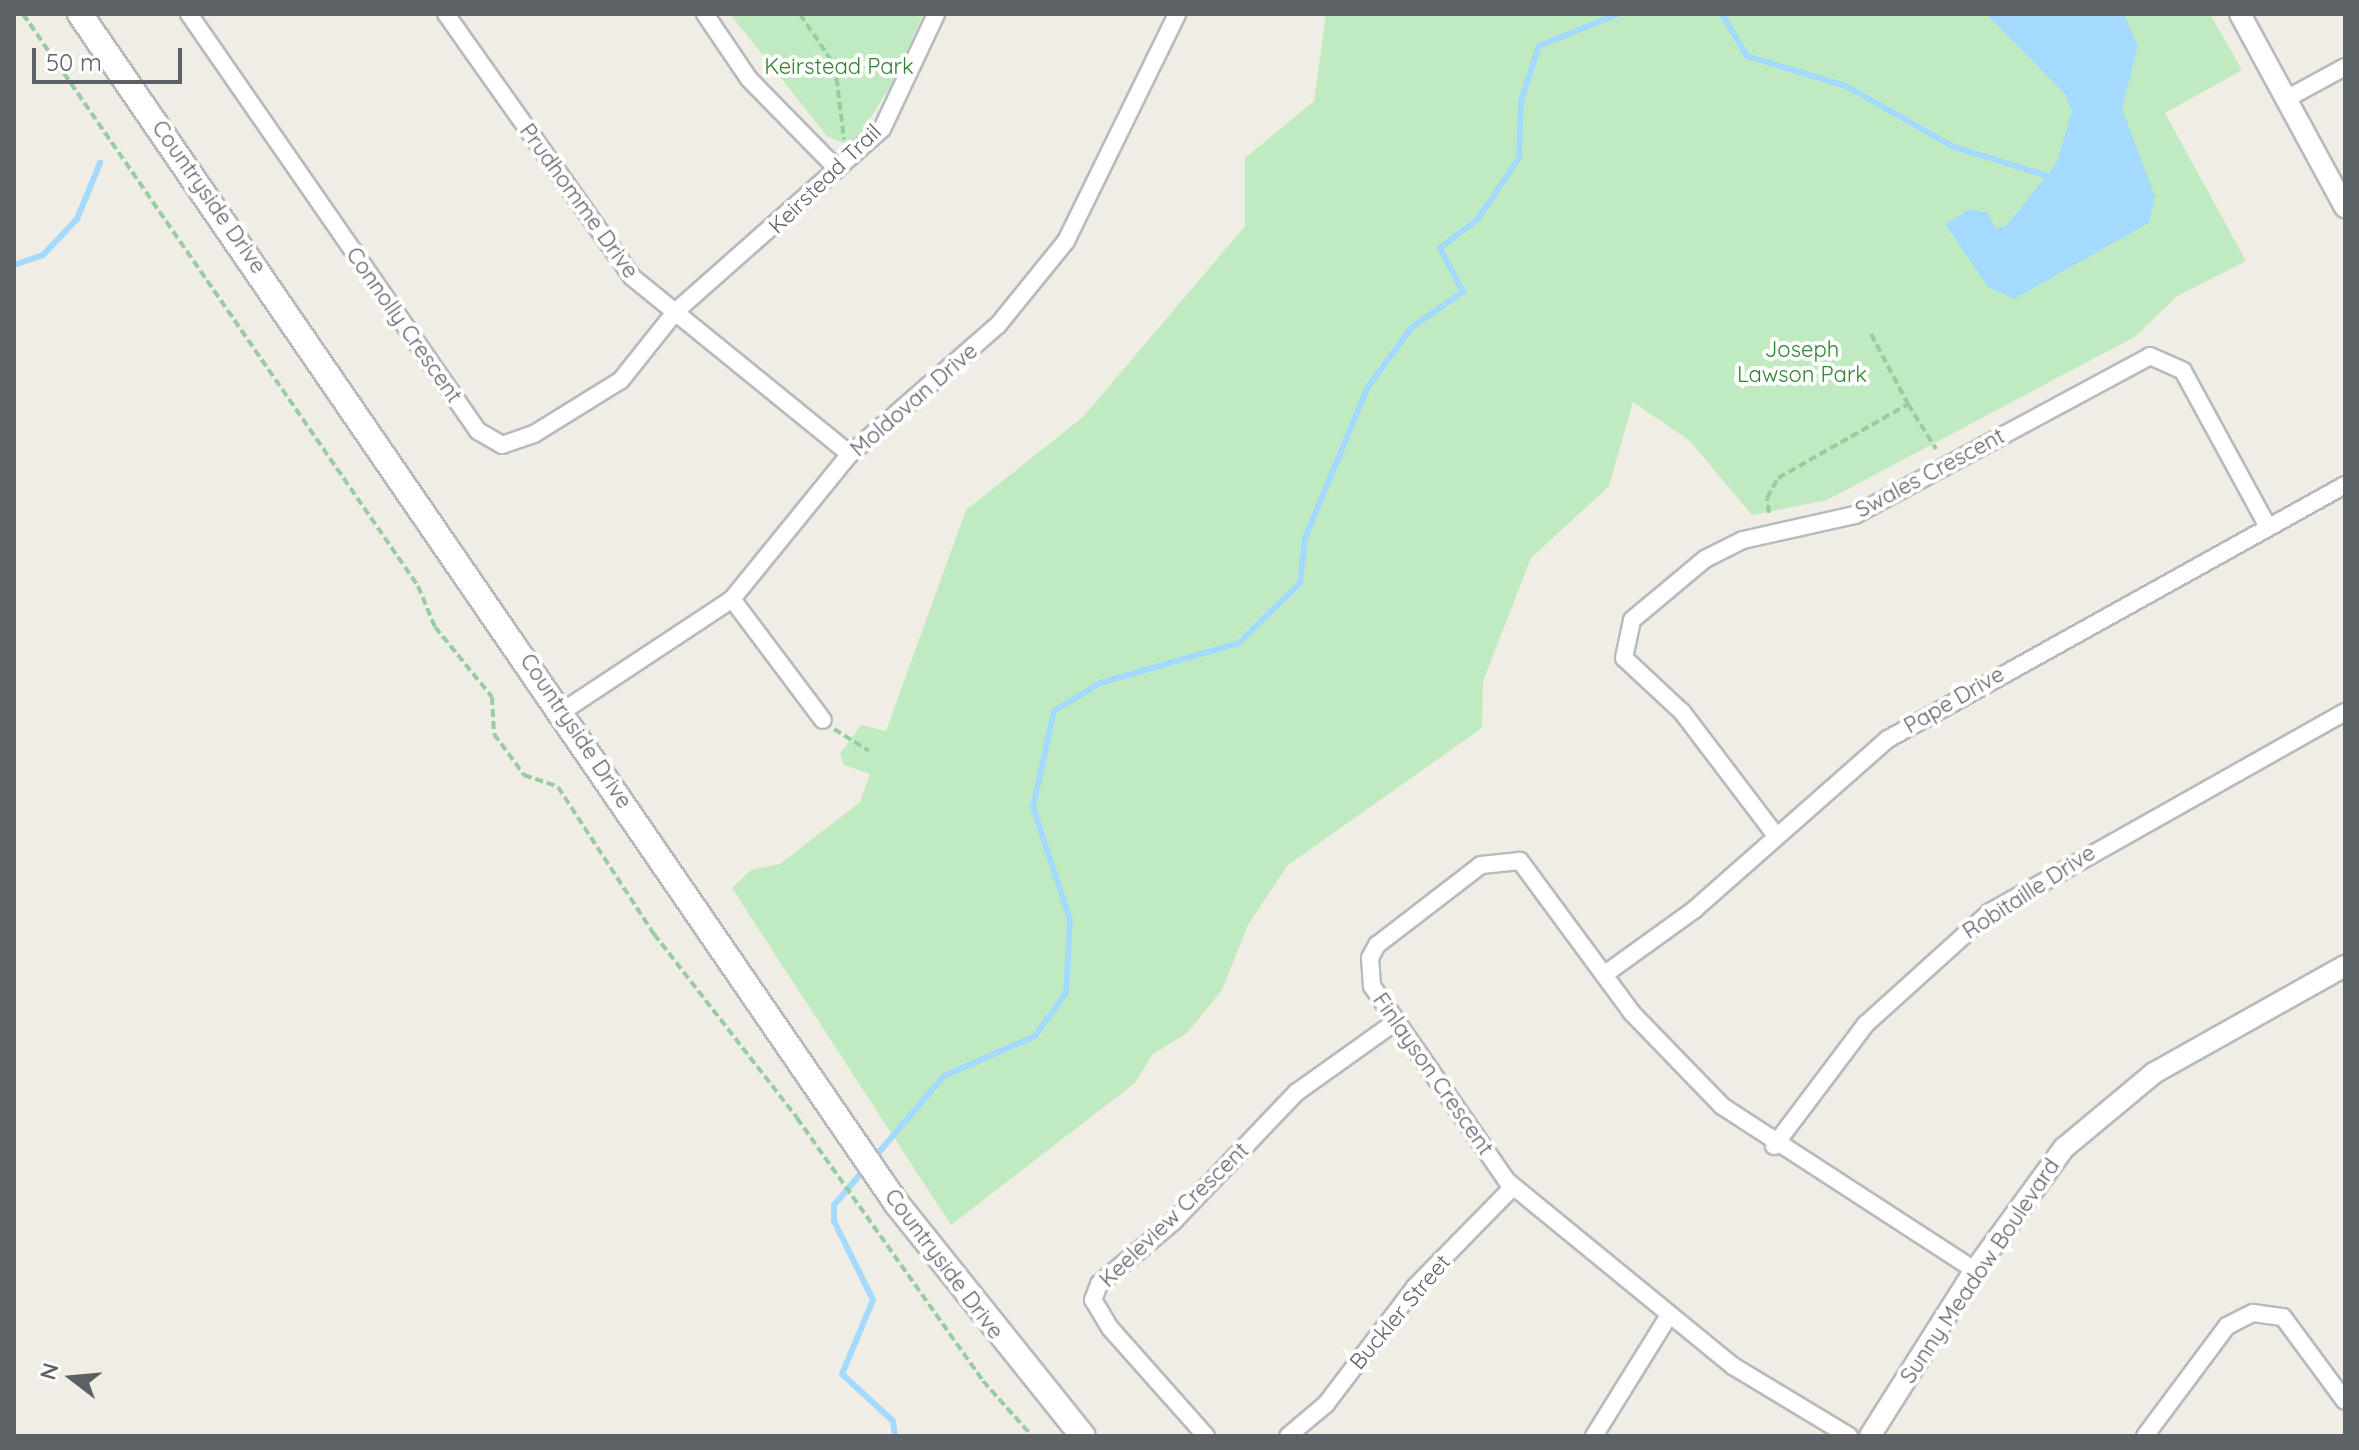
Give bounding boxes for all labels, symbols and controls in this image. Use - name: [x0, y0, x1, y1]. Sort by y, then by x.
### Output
- scale bar: [36, 32, 186, 82]
- text: 50 m: [46, 47, 102, 77]
- park label: Keirstead Park: [764, 54, 914, 80]
- street label: Countryside Drive: [146, 115, 272, 279]
- street label: Prudhomme Drive: [514, 119, 644, 283]
- street label: Keirstead Trail: [763, 119, 887, 239]
- street label: Connolly Crescent: [340, 242, 468, 408]
- park label: Joseph Lawson Park: [1737, 336, 1867, 388]
- street label: Moldovan Drive: [845, 338, 983, 462]
- street label: Swales Crescent: [1851, 423, 2009, 523]
- street label: Countryside Drive: [514, 649, 638, 813]
- street label: Pape Drive: [1899, 661, 2009, 739]
- street label: Robitaille Drive: [1958, 839, 2100, 945]
- street label: Finlayson Crescent: [1367, 988, 1499, 1160]
- street label: Keeleview Crescent: [1094, 1137, 1254, 1293]
- street label: Sunny Meadow Boulevard: [1895, 1154, 2065, 1388]
- street label: Countryside Drive: [879, 1184, 1009, 1344]
- street label: Buckler Street: [1344, 1249, 1456, 1375]
- north arrow: [32, 1338, 112, 1418]
- text: N: [33, 1360, 65, 1383]

